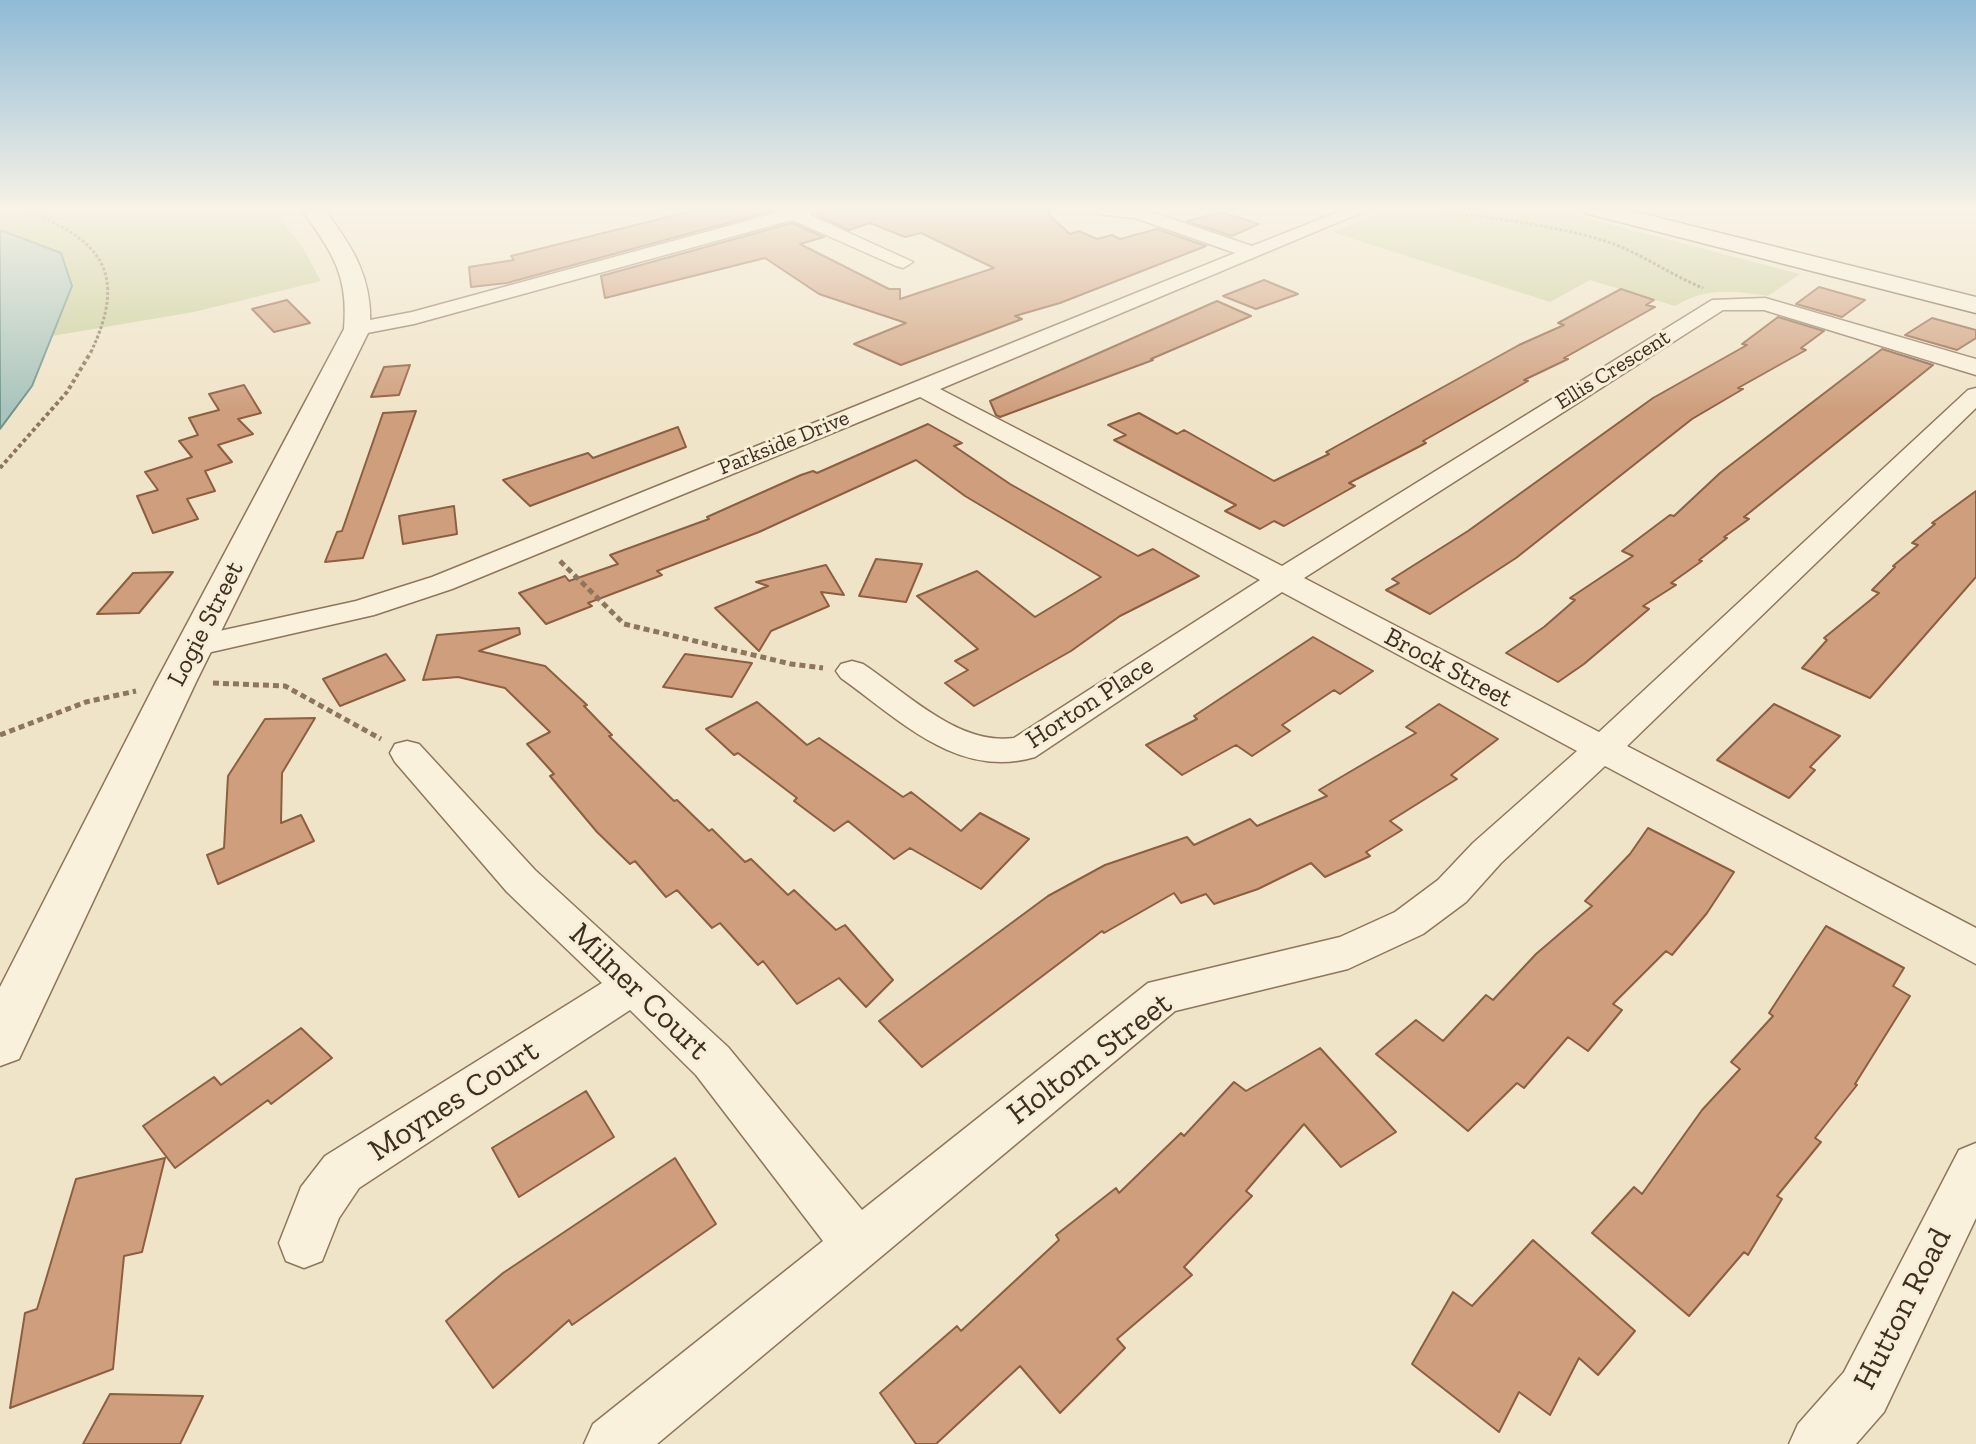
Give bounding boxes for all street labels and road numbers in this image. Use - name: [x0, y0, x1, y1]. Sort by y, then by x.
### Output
- street label: Ellis Crescent: [1551, 324, 1675, 416]
- street label: Parkside Drive: [715, 405, 853, 481]
- street label: Logie Street: [161, 556, 251, 692]
- street label: Brock Street: [1379, 621, 1517, 715]
- street label: Horton Place: [1020, 650, 1160, 756]
- street label: Milner Court: [561, 916, 717, 1068]
- street label: Holtom Street: [1000, 985, 1180, 1133]
- street label: Moynes Court: [362, 1032, 546, 1170]
- street label: Hutton Road: [1846, 1222, 1960, 1396]

